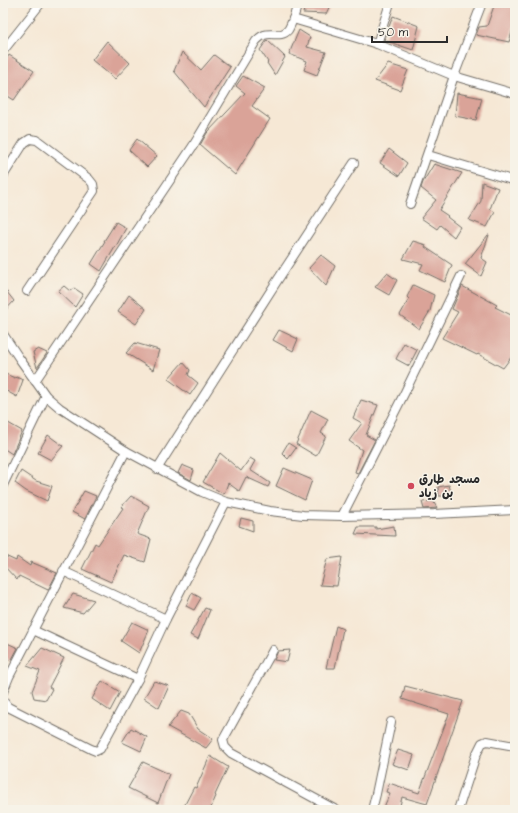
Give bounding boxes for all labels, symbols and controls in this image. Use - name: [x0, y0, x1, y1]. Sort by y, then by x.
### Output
- scale bar: [372, 18, 447, 44]
- text: 50 m: [378, 24, 409, 41]
- place label: مسجد طارق بن زياد: [419, 471, 480, 502]
- marker: مسجد طارق بن زياد: [406, 481, 416, 491]

